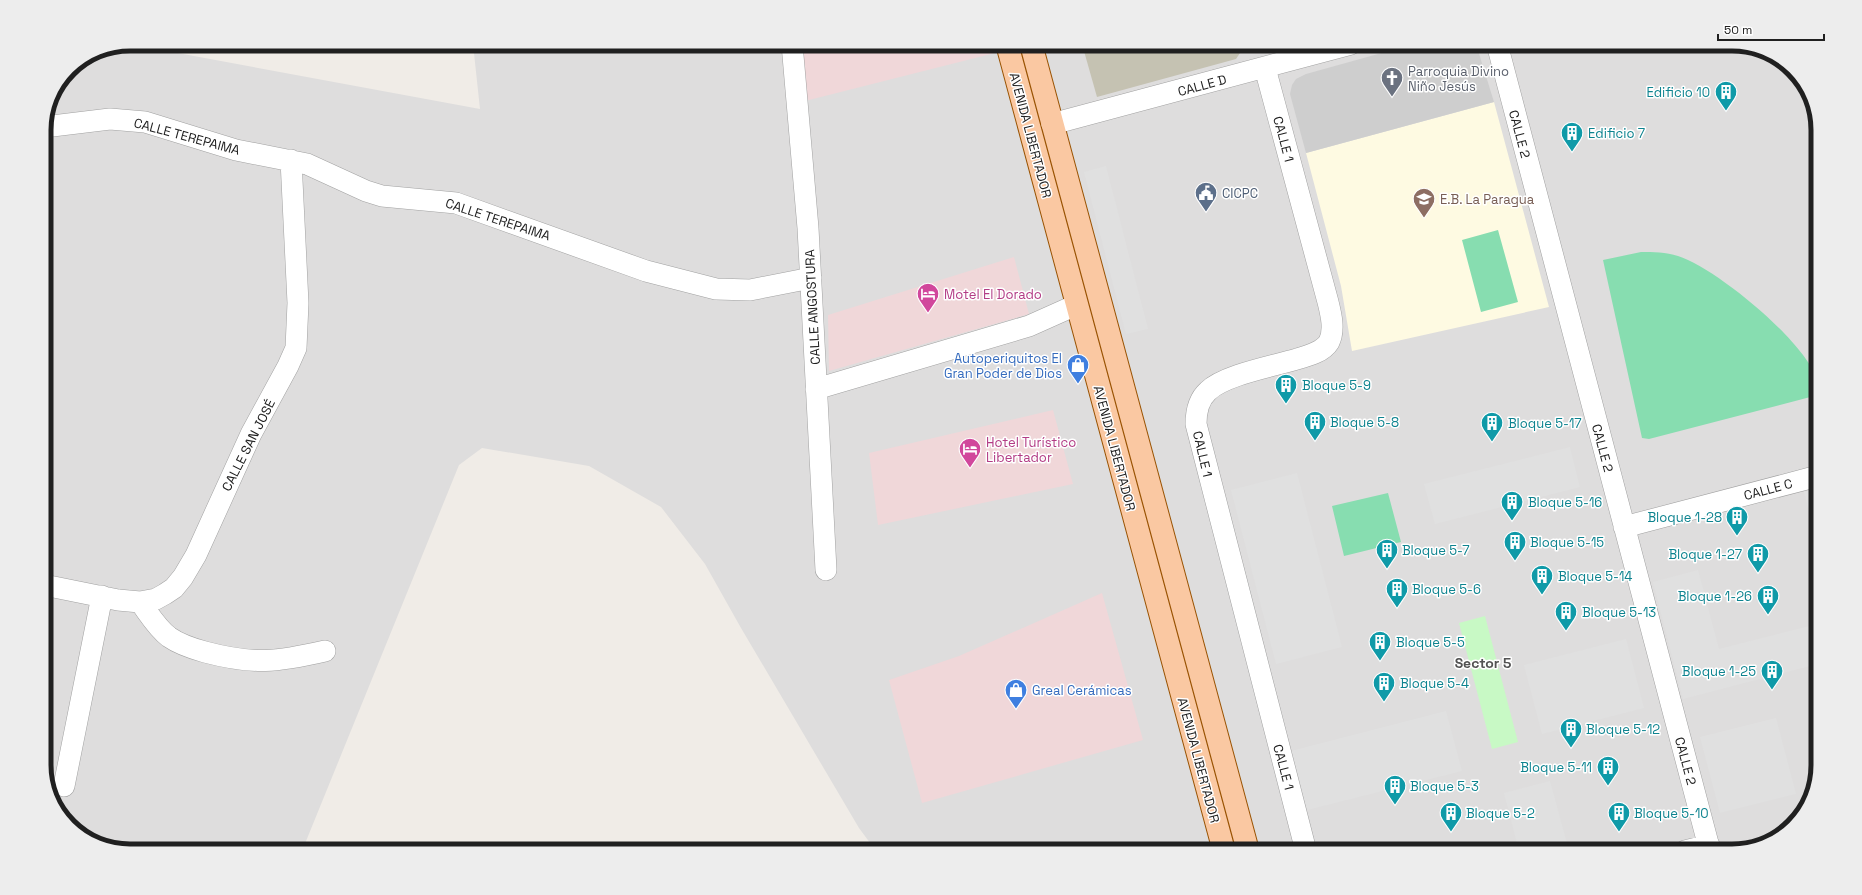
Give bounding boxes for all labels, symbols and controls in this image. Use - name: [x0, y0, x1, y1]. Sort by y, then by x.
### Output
- scale bar: [1718, 16, 1824, 42]
- text: 50 m: [1724, 22, 1752, 38]
- place label: Parroquia Divino Niño Jesús: [1408, 63, 1509, 95]
- church icon: Parroquia Divino Niño Jesús: [1379, 65, 1405, 98]
- street label: AVENIDA LIBERTADOR: [1006, 71, 1055, 200]
- street label: CALLE D: [1176, 71, 1228, 100]
- building icon: Edificio 10: [1713, 79, 1739, 112]
- place label: Edificio 10: [1646, 84, 1710, 101]
- street label: CALLE 2: [1505, 108, 1534, 160]
- street label: CALLE TEREPAIMA: [132, 114, 242, 159]
- street label: CALLE 1: [1269, 114, 1298, 164]
- building icon: Edificio 7: [1559, 120, 1585, 153]
- place label: Edificio 7: [1588, 125, 1645, 142]
- public building icon: CICPC: [1193, 180, 1219, 213]
- place label: CICPC: [1222, 185, 1258, 202]
- school or university icon: E.B. La Paragua: [1411, 186, 1437, 219]
- place label: E.B. La Paragua: [1440, 191, 1535, 208]
- street label: CALLE TEREPAIMA: [443, 194, 552, 244]
- street label: CALLE ANGOSTURA: [801, 249, 824, 365]
- hotel icon: Motel El Dorado: [915, 281, 941, 314]
- place label: Motel El Dorado: [944, 286, 1042, 303]
- place label: Autoperiquitos El Gran Poder de Dios: [944, 350, 1062, 382]
- shop icon: Autoperiquitos El Gran Poder de Dios: [1065, 352, 1091, 385]
- building icon: Bloque 5-9: [1273, 372, 1299, 405]
- place label: Bloque 5-9: [1302, 377, 1371, 394]
- street label: AVENIDA LIBERTADOR: [1090, 384, 1139, 513]
- street label: CALLE SAN JOSÉ: [218, 396, 279, 494]
- building icon: Bloque 5-8: [1302, 409, 1328, 442]
- building icon: Bloque 5-17: [1479, 410, 1505, 443]
- place label: Bloque 5-8: [1330, 414, 1399, 431]
- place label: Bloque 5-17: [1508, 415, 1582, 432]
- street label: CALLE 2: [1588, 422, 1617, 474]
- street label: CALLE 1: [1189, 429, 1216, 479]
- place label: Hotel Turístico Libertador: [986, 434, 1076, 466]
- hotel icon: Hotel Turístico Libertador: [957, 436, 983, 469]
- street label: CALLE C: [1742, 475, 1794, 504]
- building icon: Bloque 5-16: [1499, 489, 1525, 522]
- place label: Bloque 5-16: [1528, 494, 1602, 511]
- building icon: Bloque 1-28: [1724, 504, 1750, 537]
- place label: Bloque 1-28: [1648, 509, 1722, 526]
- building icon: Bloque 5-15: [1502, 529, 1528, 562]
- place label: Bloque 5-15: [1530, 534, 1604, 551]
- building icon: Bloque 5-7: [1374, 537, 1400, 570]
- building icon: Bloque 1-27: [1745, 541, 1771, 574]
- place label: Bloque 5-7: [1402, 542, 1469, 559]
- place label: Bloque 1-27: [1668, 546, 1742, 563]
- building icon: Bloque 5-14: [1529, 563, 1555, 596]
- place label: Bloque 5-14: [1558, 568, 1632, 585]
- building icon: Bloque 5-6: [1384, 576, 1410, 609]
- place label: Bloque 5-6: [1412, 581, 1481, 598]
- building icon: Bloque 1-26: [1755, 583, 1781, 616]
- place label: Bloque 1-26: [1678, 588, 1752, 605]
- building icon: Bloque 5-13: [1553, 599, 1579, 632]
- place label: Bloque 5-13: [1582, 604, 1656, 621]
- building icon: Bloque 5-5: [1367, 629, 1393, 662]
- place label: Bloque 5-5: [1396, 634, 1465, 651]
- district label: Sector 5: [1455, 654, 1511, 672]
- building icon: Bloque 1-25: [1759, 658, 1785, 691]
- place label: Bloque 1-25: [1682, 663, 1756, 680]
- building icon: Bloque 5-4: [1371, 670, 1397, 703]
- place label: Bloque 5-4: [1400, 675, 1469, 692]
- shop icon: Greal Cerámicas: [1003, 677, 1029, 710]
- place label: Greal Cerámicas: [1032, 682, 1132, 699]
- street label: AVENIDA LIBERTADOR: [1174, 696, 1223, 825]
- building icon: Bloque 5-12: [1558, 716, 1584, 749]
- place label: Bloque 5-12: [1586, 721, 1660, 738]
- street label: CALLE 2: [1671, 735, 1700, 787]
- street label: CALLE 1: [1269, 742, 1298, 792]
- building icon: Bloque 5-11: [1595, 754, 1621, 787]
- place label: Bloque 5-11: [1520, 759, 1592, 776]
- building icon: Bloque 5-3: [1382, 773, 1408, 806]
- place label: Bloque 5-3: [1410, 778, 1479, 795]
- building icon: Bloque 5-2: [1438, 800, 1464, 833]
- building icon: Bloque 5-10: [1606, 800, 1632, 833]
- place label: Bloque 5-2: [1466, 805, 1535, 822]
- place label: Bloque 5-10: [1634, 805, 1709, 822]

